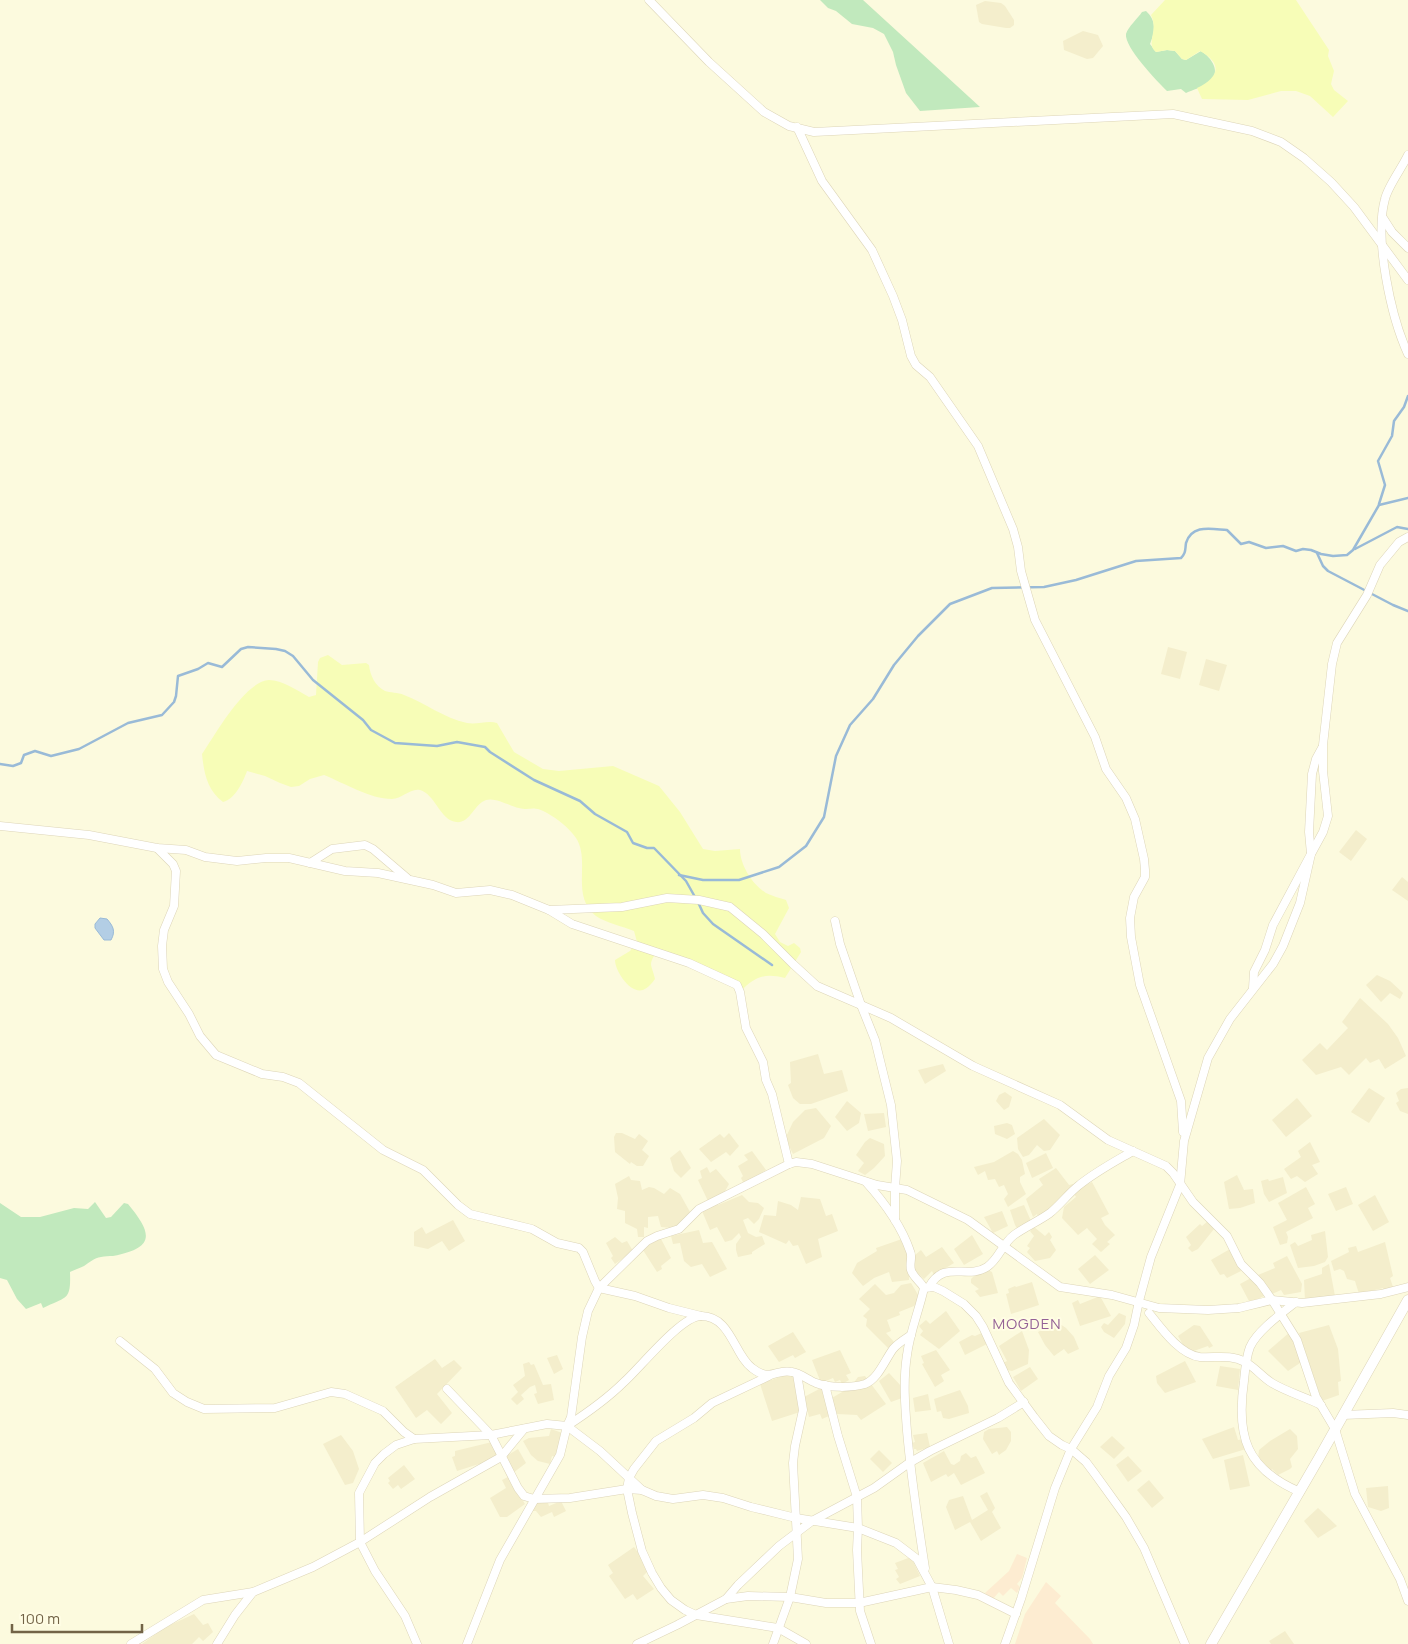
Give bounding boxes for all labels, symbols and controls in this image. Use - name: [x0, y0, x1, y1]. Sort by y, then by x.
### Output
- district label: MOGDEN: [993, 1313, 1061, 1334]
- scale bar: [12, 1602, 142, 1634]
- text: 100 m: [20, 1608, 60, 1629]

